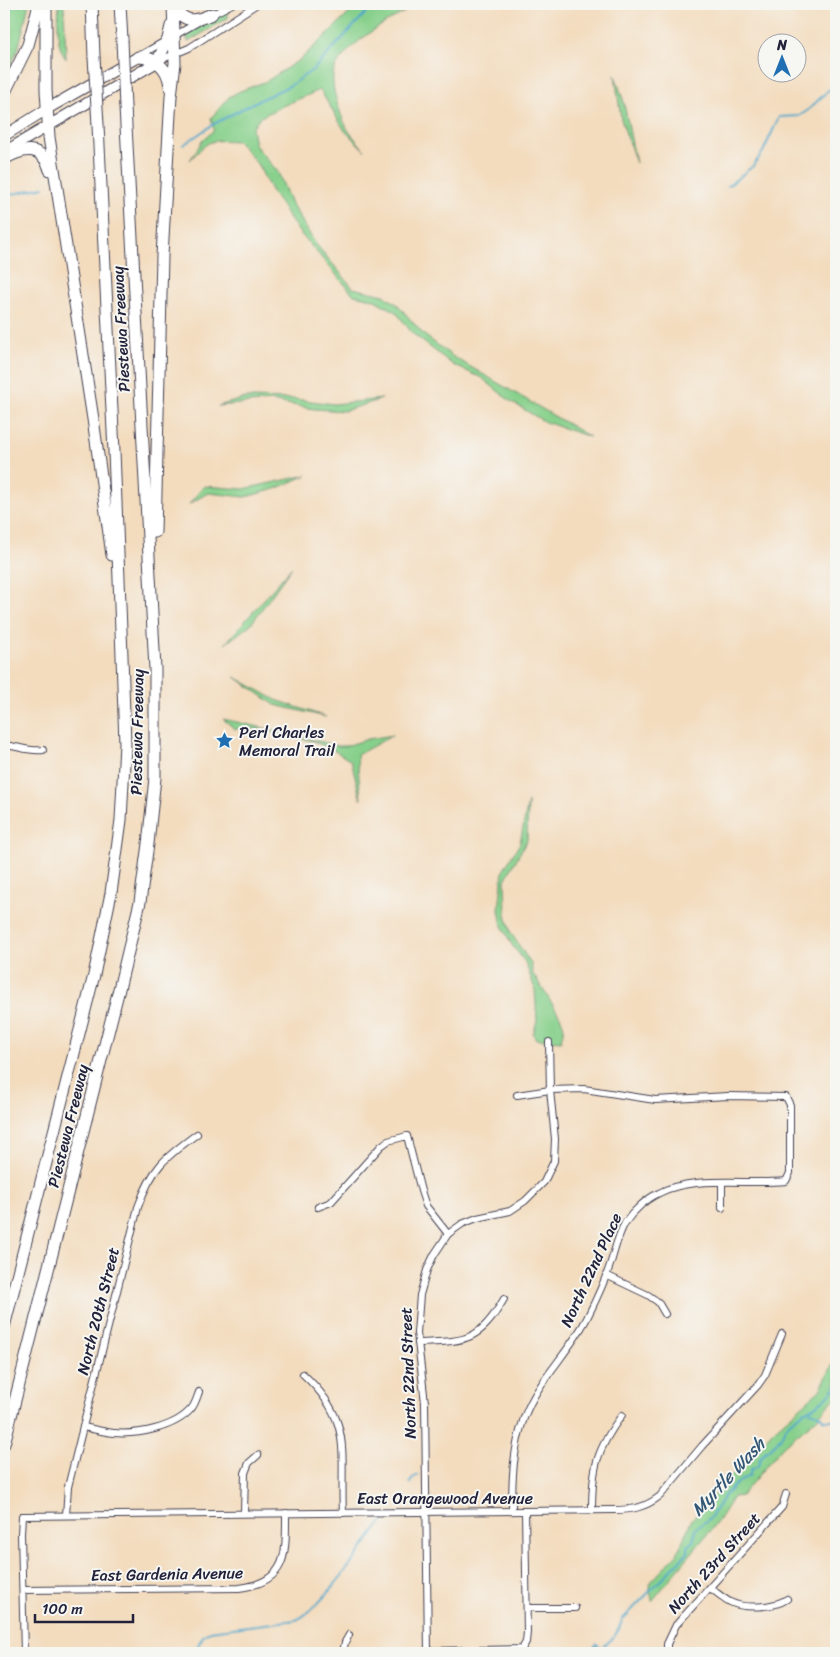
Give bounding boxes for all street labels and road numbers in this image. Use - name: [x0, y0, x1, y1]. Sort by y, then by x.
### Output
- street label: Piestewa Freeway: [103, 264, 139, 393]
- street label: Piestewa Freeway: [121, 668, 153, 795]
- street label: Piestewa Freeway: [39, 1061, 98, 1191]
- street label: North 22nd Place: [552, 1208, 630, 1332]
- street label: North 20th Street: [68, 1244, 128, 1378]
- street label: North 22nd Street: [391, 1307, 425, 1439]
- street label: East Orangewood Avenue: [357, 1484, 533, 1513]
- street label: North 23rd Street: [660, 1505, 768, 1621]
- street label: East Gardenia Avenue: [91, 1558, 243, 1590]

